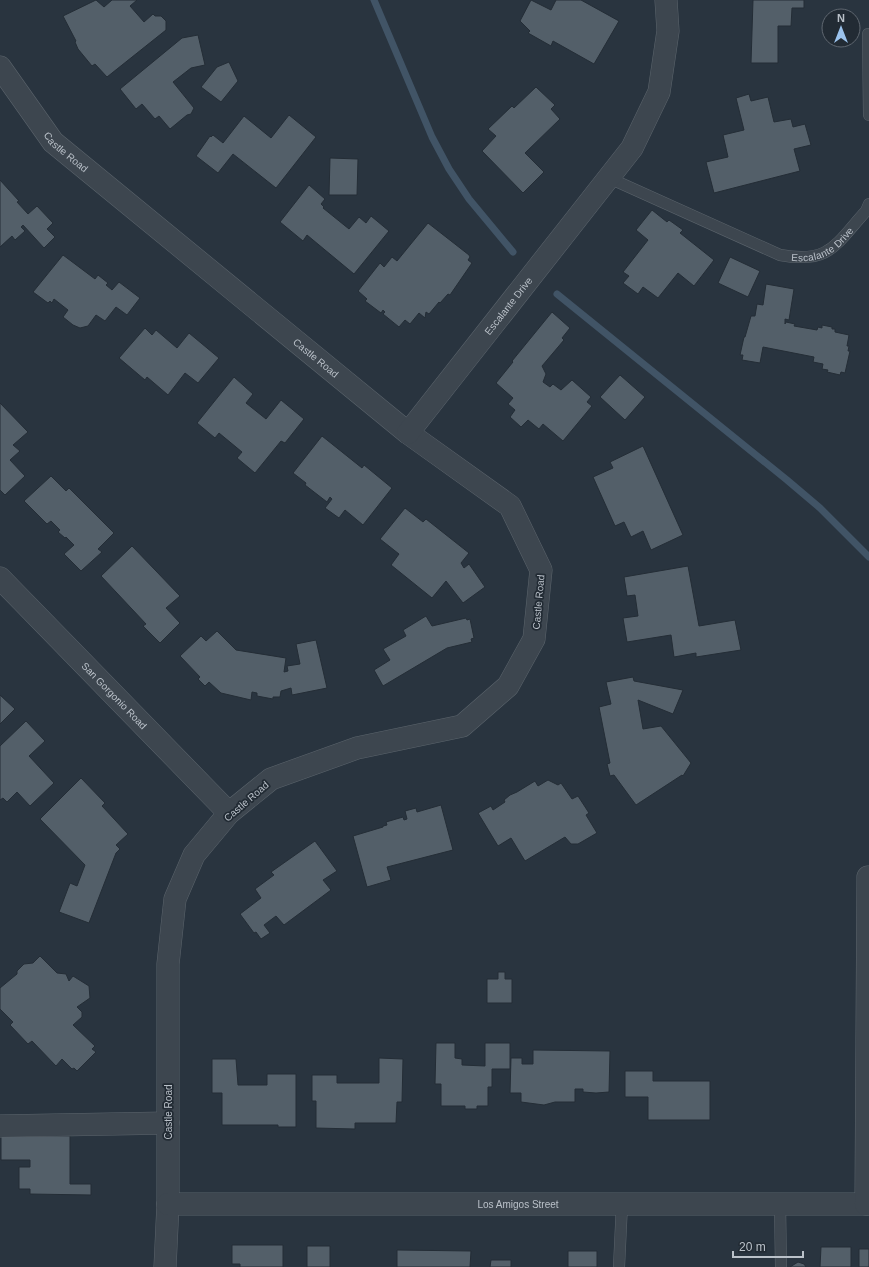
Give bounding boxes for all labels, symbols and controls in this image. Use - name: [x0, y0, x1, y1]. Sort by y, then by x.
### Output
- north arrow: [821, 8, 861, 48]
- text: N: [837, 12, 845, 24]
- street label: Castle Road: [42, 130, 90, 174]
- street label: Escalante Drive: [791, 225, 856, 263]
- street label: Escalante Drive: [483, 275, 535, 337]
- street label: Castle Road: [291, 336, 341, 380]
- street label: Castle Road: [531, 574, 546, 630]
- street label: San Gorgonio Road: [79, 660, 149, 731]
- street label: Castle Road: [222, 779, 271, 824]
- street label: Castle Road: [163, 1084, 174, 1140]
- street label: Los Amigos Street: [477, 1199, 559, 1210]
- scale bar: [733, 1233, 803, 1259]
- text: 20 m: [739, 1240, 766, 1254]

